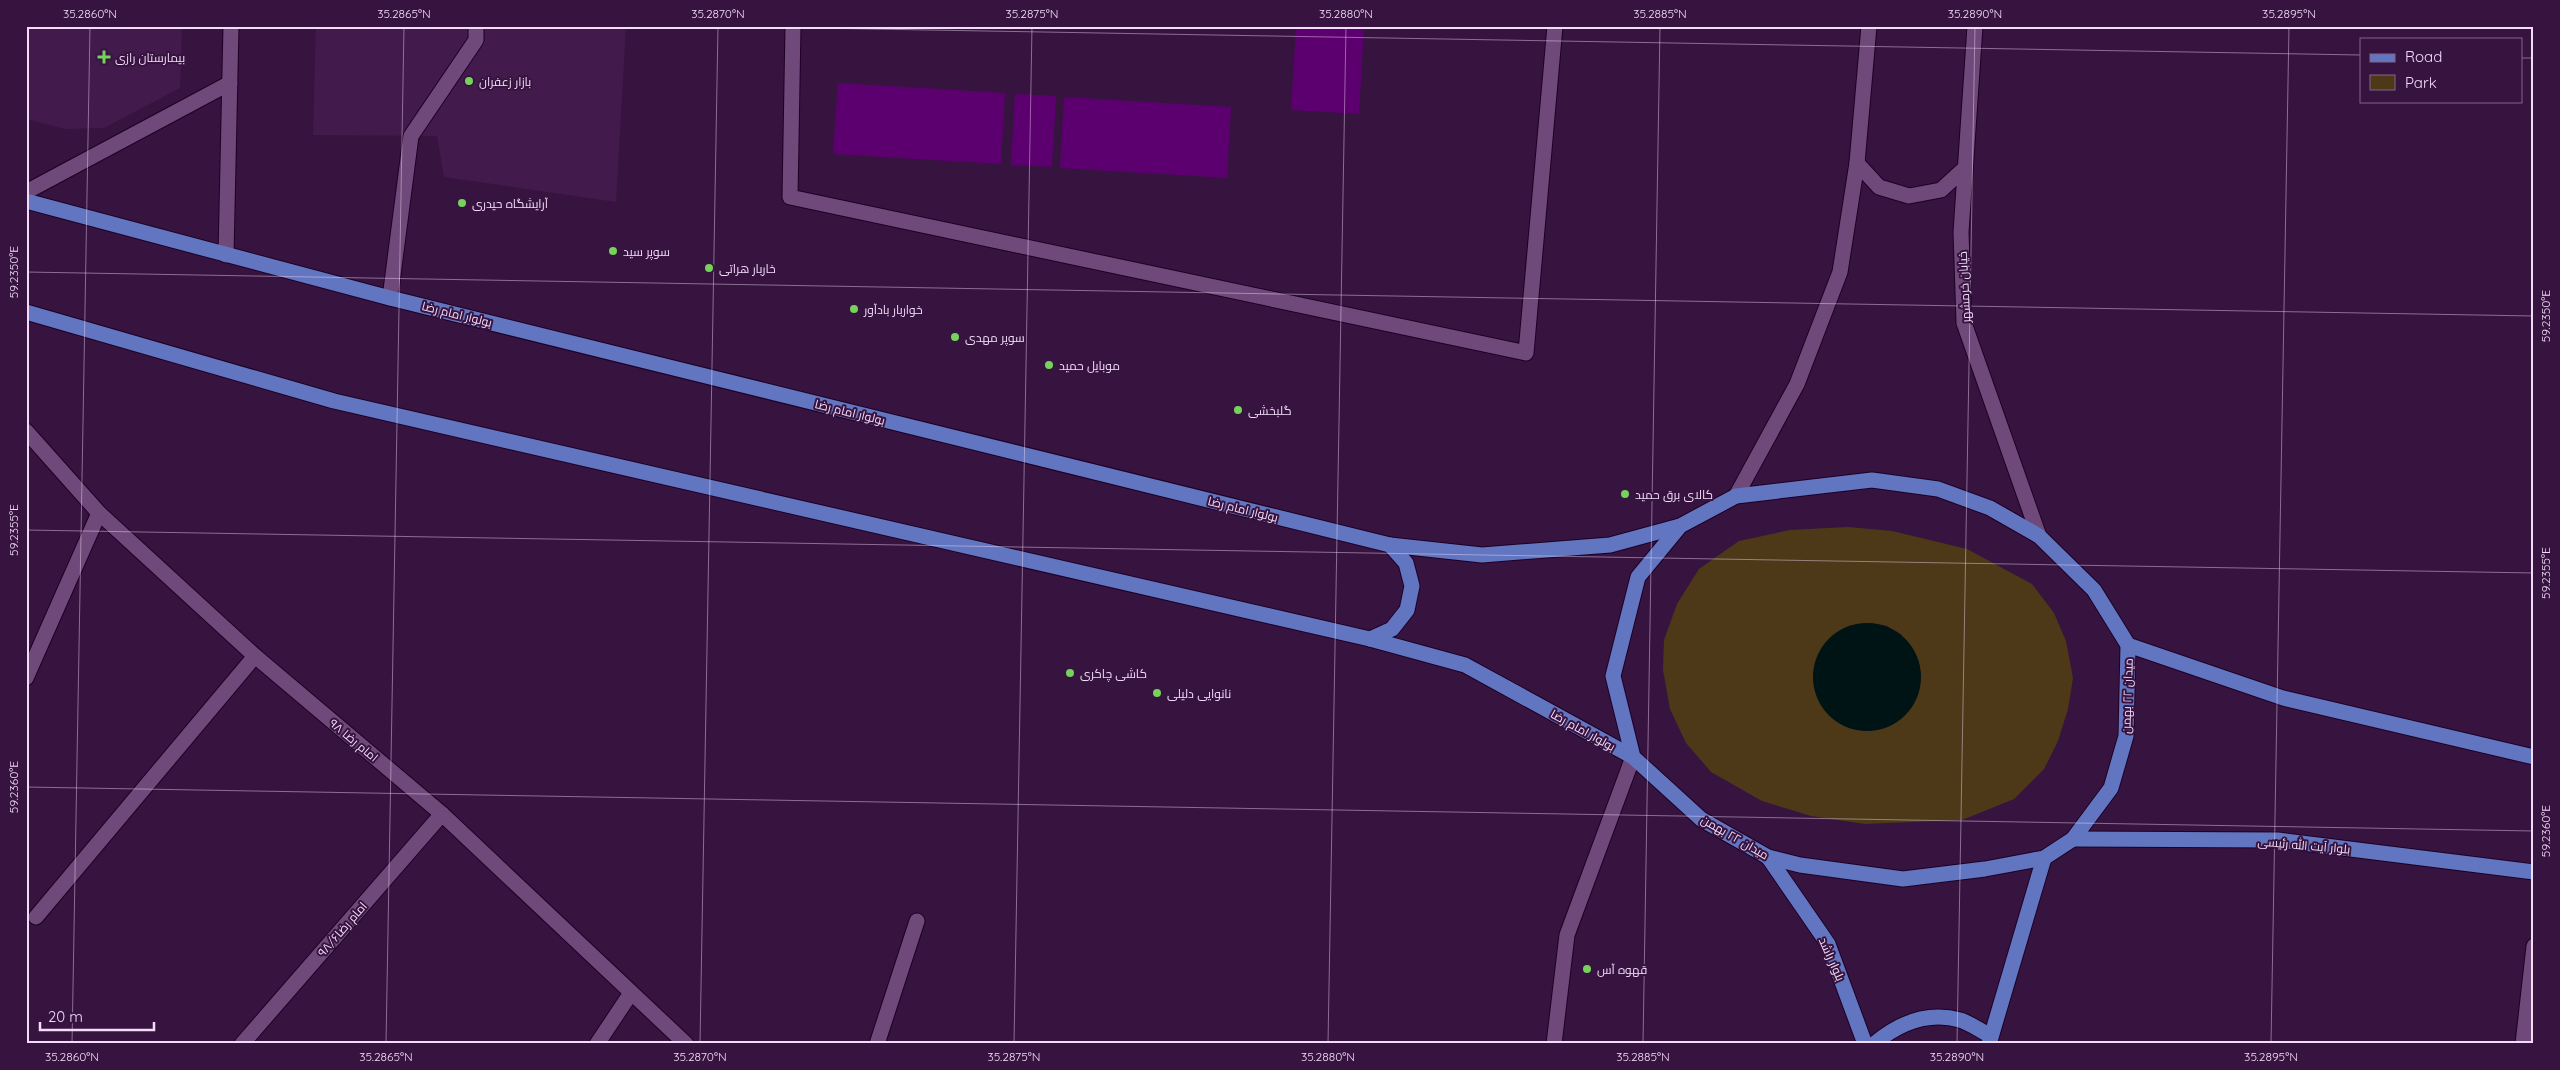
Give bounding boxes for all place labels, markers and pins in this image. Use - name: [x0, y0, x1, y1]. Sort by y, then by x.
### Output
- marker: بیمارستان رازی: [97, 50, 111, 64]
- place label: بیمارستان رازی: [115, 50, 185, 65]
- place label: بازار زعفران: [479, 74, 531, 89]
- marker: بازار زعفران: [463, 75, 475, 87]
- place label: آرایشگاه حیدری: [472, 196, 549, 211]
- marker: آرایشگاه حیدری: [456, 197, 468, 209]
- place label: سوپر سید: [623, 244, 670, 261]
- marker: سوپر سید: [607, 245, 619, 257]
- place label: خاربار هراتی: [719, 261, 776, 276]
- marker: خاربار هراتی: [703, 262, 715, 274]
- place label: خواربار بادآور: [863, 302, 923, 317]
- marker: خواربار بادآور: [848, 303, 860, 315]
- place label: سوپر مهدی: [965, 330, 1025, 347]
- marker: سوپر مهدی: [949, 331, 961, 343]
- place label: موبایل حمید: [1059, 358, 1120, 373]
- marker: موبایل حمید: [1043, 359, 1055, 371]
- place label: گلبخشی: [1248, 403, 1291, 418]
- marker: گلبخشی: [1232, 404, 1244, 416]
- place label: کالای برق حمید: [1635, 487, 1713, 502]
- marker: کالای برق حمید: [1619, 488, 1631, 500]
- place label: کاشی چاکری: [1080, 666, 1147, 683]
- marker: کاشی چاکری: [1064, 667, 1076, 679]
- place label: نانوایی دلیلی: [1167, 686, 1231, 701]
- marker: نانوایی دلیلی: [1151, 687, 1163, 699]
- place label: قهوه آس: [1597, 962, 1647, 977]
- marker: قهوه آس: [1581, 963, 1593, 975]

